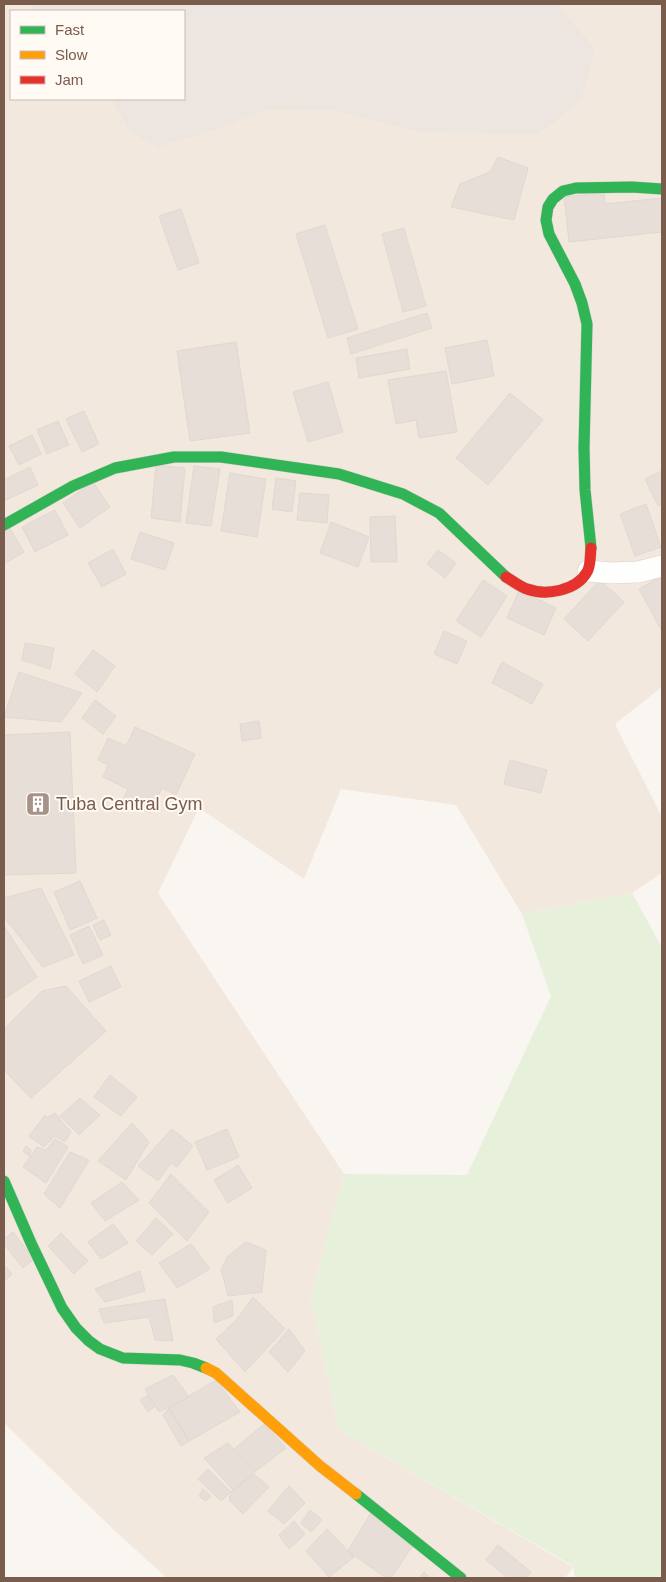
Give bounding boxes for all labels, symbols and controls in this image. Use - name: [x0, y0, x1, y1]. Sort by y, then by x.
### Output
- legend: [10, 10, 185, 100]
- text: Fast: [55, 21, 85, 38]
- text: Slow: [55, 46, 88, 63]
- text: Jam: [55, 71, 83, 88]
- building icon: Tuba Central Gym: [25, 791, 51, 817]
- place label: Tuba Central Gym: [56, 794, 202, 814]

